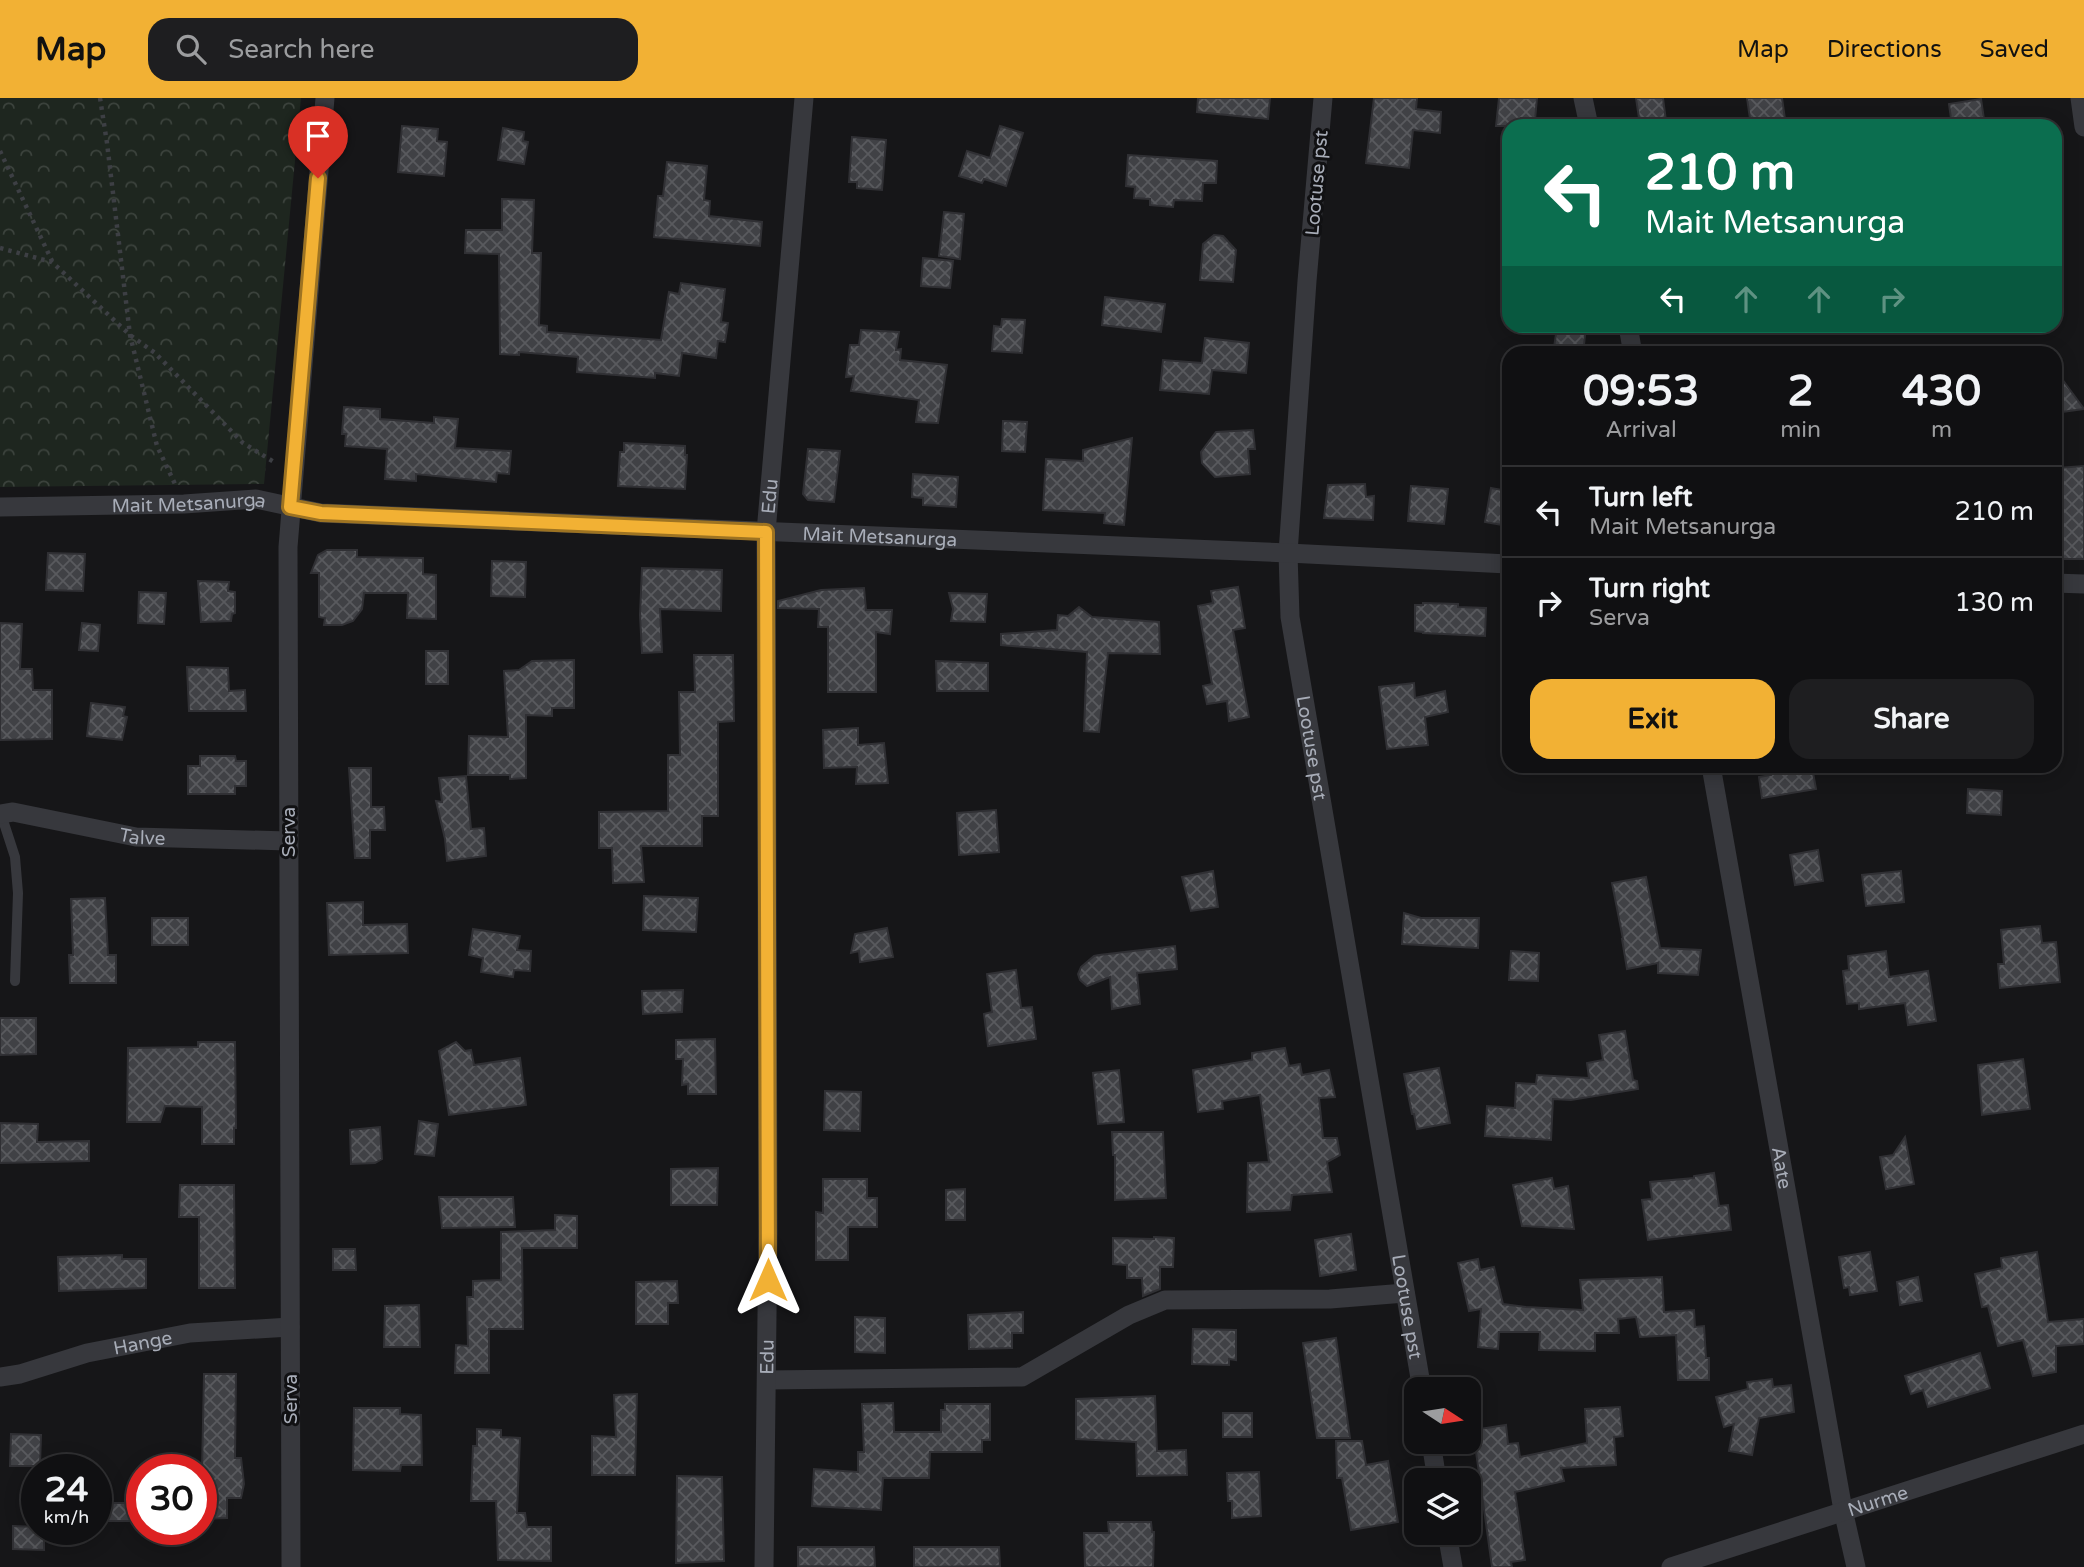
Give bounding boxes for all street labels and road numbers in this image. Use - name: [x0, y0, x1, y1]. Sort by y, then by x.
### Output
- street label: Lootuse pst: [1301, 129, 1333, 237]
- street label: Edu: [758, 478, 783, 515]
- street label: Mait Metsanurga: [111, 489, 268, 517]
- street label: Mait Metsanurga: [802, 523, 958, 551]
- street label: Lootuse pst: [1292, 694, 1331, 802]
- street label: Serva: [278, 807, 300, 857]
- street label: Talve: [117, 824, 166, 850]
- street label: Aate: [1767, 1145, 1796, 1191]
- street label: Lootuse pst: [1387, 1253, 1427, 1361]
- street label: Hange: [111, 1327, 174, 1360]
- street label: Edu: [756, 1339, 779, 1375]
- street label: Serva: [280, 1374, 302, 1424]
- street label: Nurme: [1845, 1481, 1911, 1521]

